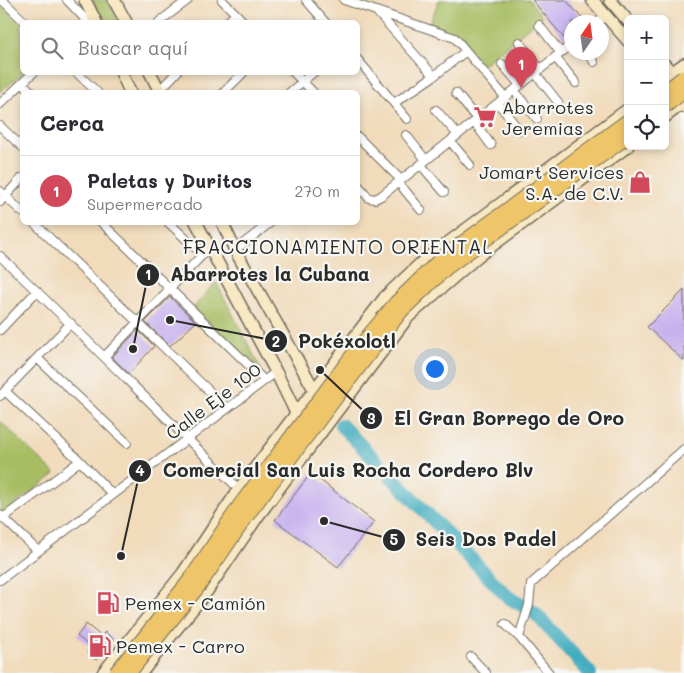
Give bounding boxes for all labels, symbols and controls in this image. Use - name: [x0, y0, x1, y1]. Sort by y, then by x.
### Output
- north arrow: [564, 15, 609, 60]
- map controls: [624, 15, 669, 150]
- button: +: [624, 15, 669, 60]
- search box: [20, 20, 360, 75]
- icon: search: [38, 34, 66, 62]
- text: Buscar aquí: [78, 35, 188, 60]
- pin: 1: [505, 47, 537, 88]
- button: −: [624, 60, 669, 105]
- place label: Abarrotes Jeremias: [502, 95, 594, 140]
- supermarket icon: Abarrotes Jeremias: [472, 104, 498, 130]
- button: locate: [624, 105, 669, 150]
- text: Cerca: [40, 109, 105, 136]
- place label: Jomart Services S.A. de C.V.: [479, 160, 624, 205]
- text: Paletas y Duritos: [87, 168, 252, 193]
- shop icon: Jomart Services S.A. de C.V.: [627, 169, 653, 195]
- text: 1: [52, 180, 60, 201]
- text: 270 m: [294, 180, 340, 201]
- text: Supermercado: [87, 193, 202, 214]
- district label: FRACCIONAMIENTO ORIENTAL: [183, 234, 493, 259]
- callout: Abarrotes la Cubana: [135, 258, 380, 292]
- text: Abarrotes la Cubana: [170, 261, 370, 286]
- text: 1: [145, 264, 151, 284]
- callout: Pokéxolotl: [264, 324, 406, 358]
- text: Pokéxolotl: [298, 328, 396, 353]
- text: 2: [272, 331, 280, 351]
- your location: [422, 356, 448, 382]
- street label: Calle Eje 100: [160, 357, 266, 445]
- callout: El Gran Borrego de Oro: [359, 401, 634, 435]
- text: El Gran Borrego de Oro: [394, 405, 624, 430]
- text: 3: [366, 408, 376, 428]
- callout: Comercial San Luis Rocha Cordero Blv: [127, 454, 543, 488]
- text: Comercial San Luis Rocha Cordero Blv: [163, 457, 533, 482]
- text: 4: [135, 460, 145, 480]
- callout: Seis Dos Padel: [381, 523, 567, 557]
- text: Seis Dos Padel: [416, 526, 556, 551]
- text: 5: [390, 529, 399, 549]
- fuel station icon: Pemex - Camión: [95, 590, 121, 616]
- place label: Pemex - Camión: [125, 591, 265, 615]
- fuel station icon: Pemex - Carro: [87, 633, 113, 659]
- place label: Pemex - Carro: [116, 634, 245, 658]

